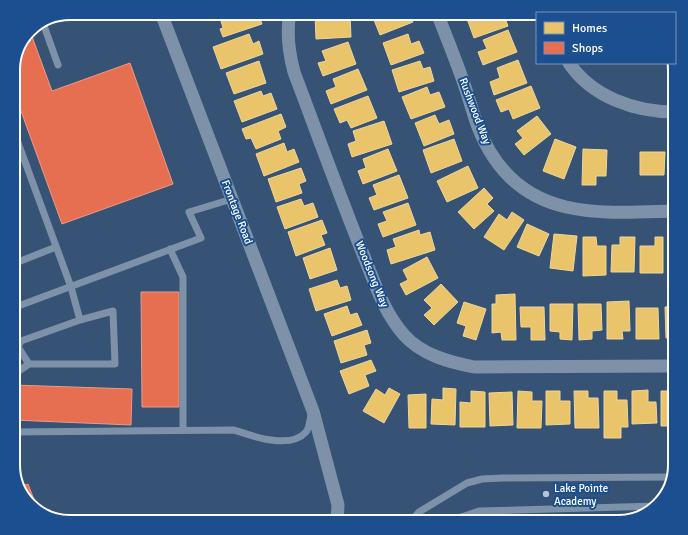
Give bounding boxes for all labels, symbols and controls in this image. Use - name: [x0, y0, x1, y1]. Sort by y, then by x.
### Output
- legend: [536, 12, 676, 64]
- text: Homes: [572, 21, 607, 36]
- text: Shops: [572, 41, 603, 56]
- street label: Rushwood Way: [456, 76, 494, 147]
- street label: Frontage Road: [219, 178, 255, 246]
- street label: Woodsong Way: [353, 239, 392, 310]
- place label: Lake Pointe Academy: [554, 482, 608, 508]
- marker: Lake Pointe Academy: [541, 489, 551, 499]

